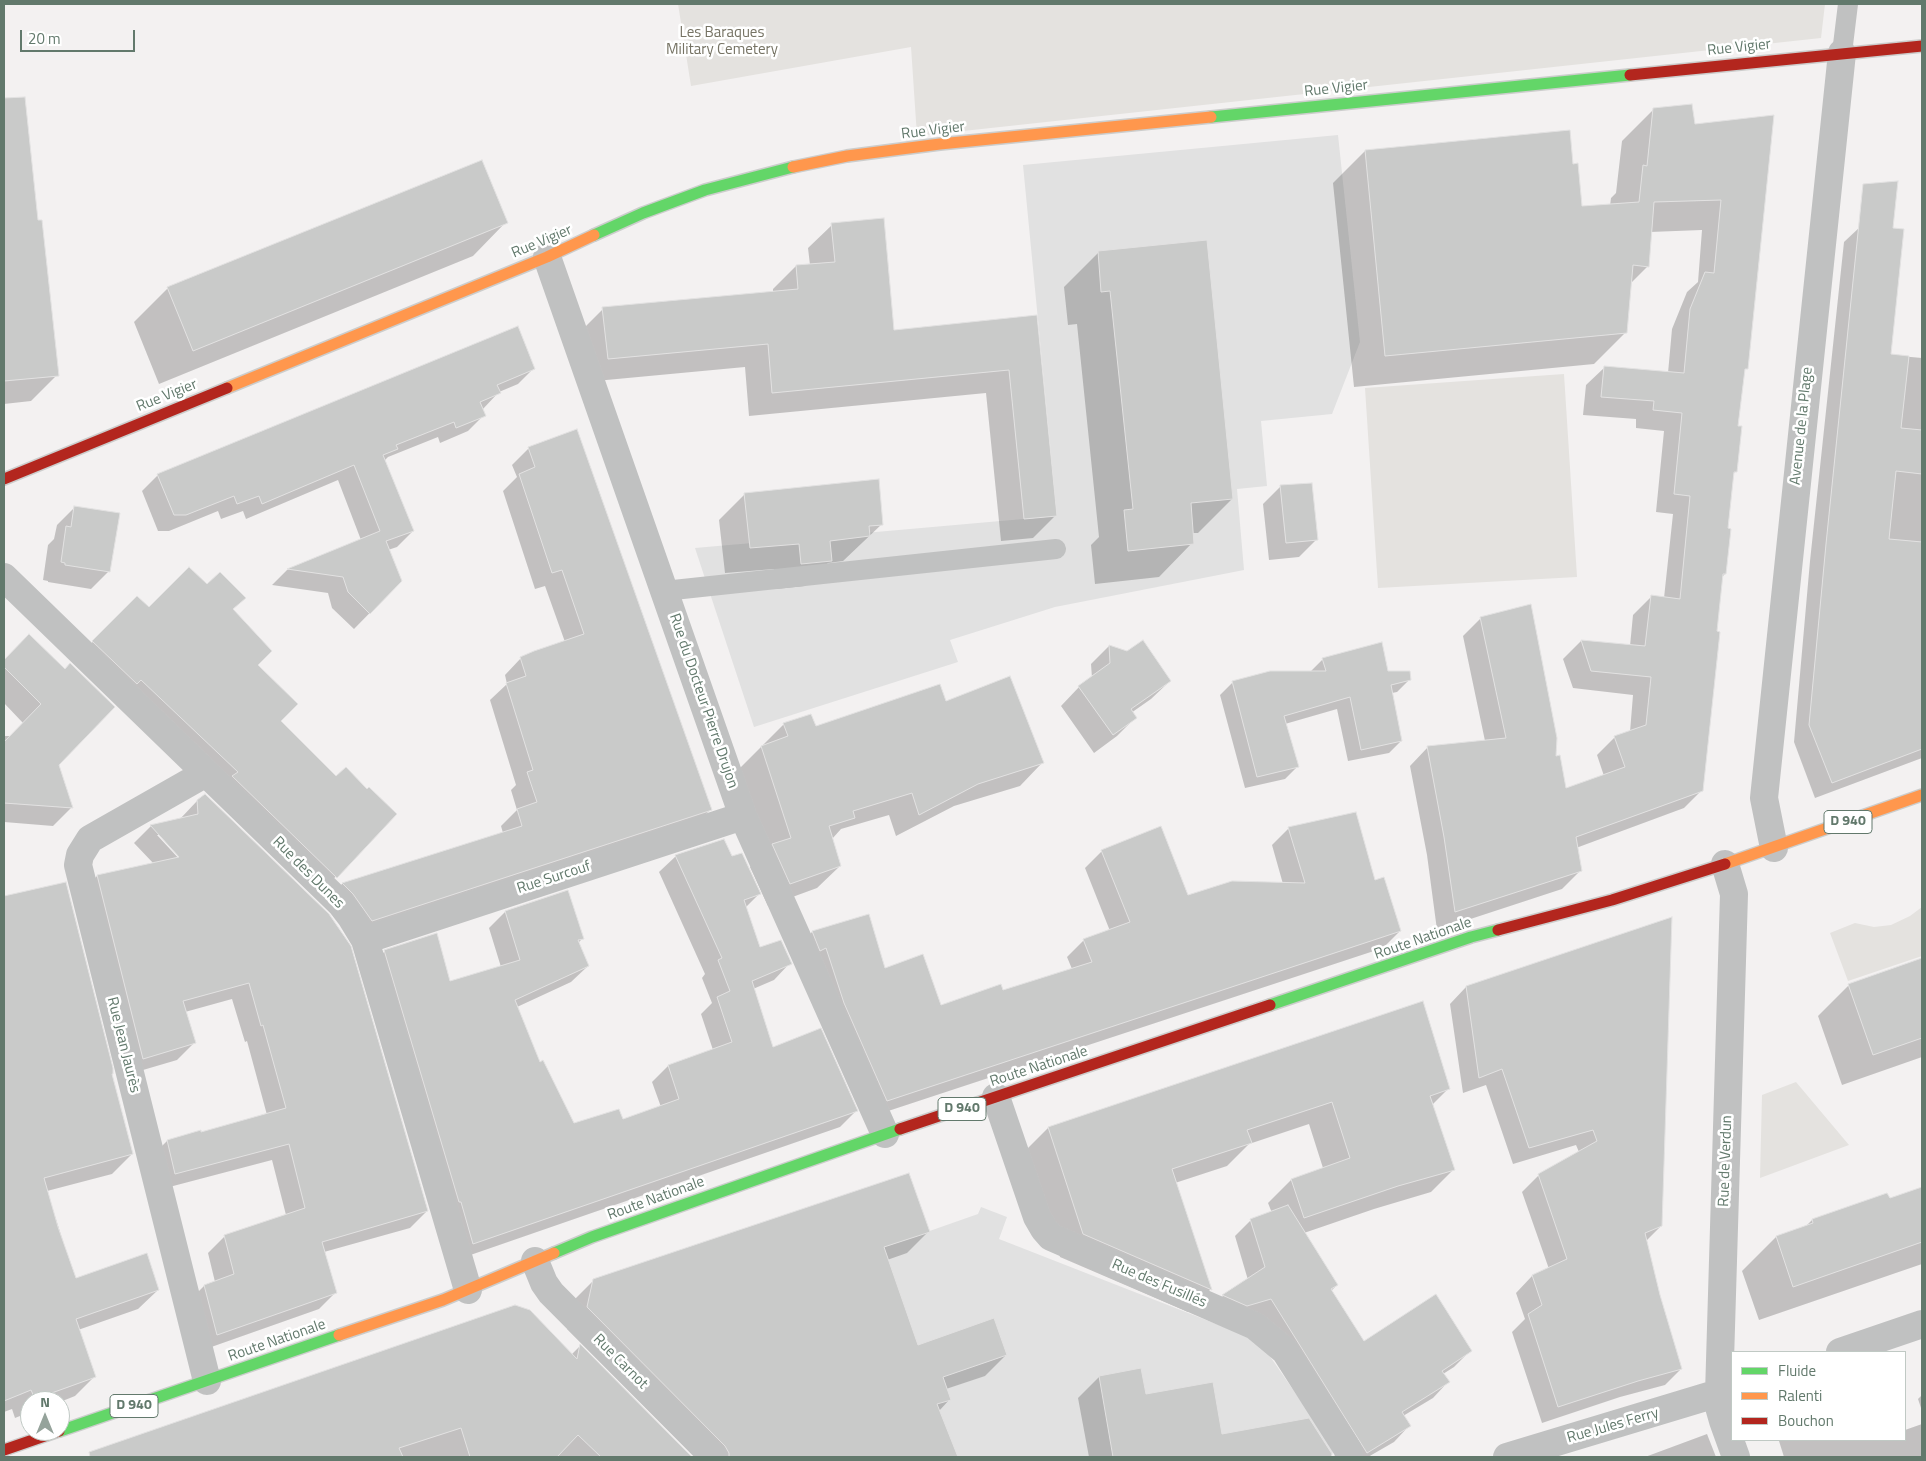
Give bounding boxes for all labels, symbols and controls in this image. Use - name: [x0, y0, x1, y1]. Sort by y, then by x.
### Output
- scale bar: [22, 20, 138, 52]
- park label: Les Baraques Military Cemetery: [666, 24, 778, 59]
- text: 20 m: [28, 27, 61, 50]
- street label: Rue Vigier: [1706, 36, 1772, 60]
- street label: Rue Vigier: [1303, 77, 1369, 101]
- street label: Rue Vigier: [900, 118, 966, 144]
- street label: Rue Vigier: [509, 221, 575, 263]
- street label: Avenue de la Plage: [1787, 366, 1817, 486]
- street label: Rue Vigier: [134, 376, 200, 416]
- street label: Rue du Docteur Pierre Drujon: [665, 611, 741, 791]
- road number: D 940: [1824, 810, 1872, 834]
- street label: Rue des Dunes: [268, 833, 348, 913]
- street label: Rue Surcouf: [515, 858, 593, 898]
- street label: Route Nationale: [1372, 914, 1474, 964]
- street label: Rue Jean Jaurès: [102, 995, 144, 1095]
- street label: Route Nationale: [988, 1043, 1090, 1091]
- road number: D 940: [938, 1098, 986, 1120]
- street label: Rue de Verdun: [1715, 1115, 1737, 1207]
- street label: Route Nationale: [605, 1173, 707, 1225]
- street label: Rue des Fusillés: [1109, 1256, 1209, 1312]
- street label: Route Nationale: [226, 1316, 328, 1366]
- street label: Rue Carnot: [589, 1331, 651, 1393]
- legend: [1731, 1351, 1906, 1441]
- text: Fluide: [1778, 1359, 1816, 1382]
- text: Ralenti: [1778, 1384, 1822, 1407]
- north arrow: [20, 1391, 70, 1441]
- text: N: [40, 1391, 50, 1412]
- road number: D 940: [110, 1394, 158, 1418]
- street label: Rue Jules Ferry: [1565, 1404, 1661, 1448]
- text: Bouchon: [1778, 1409, 1834, 1432]

